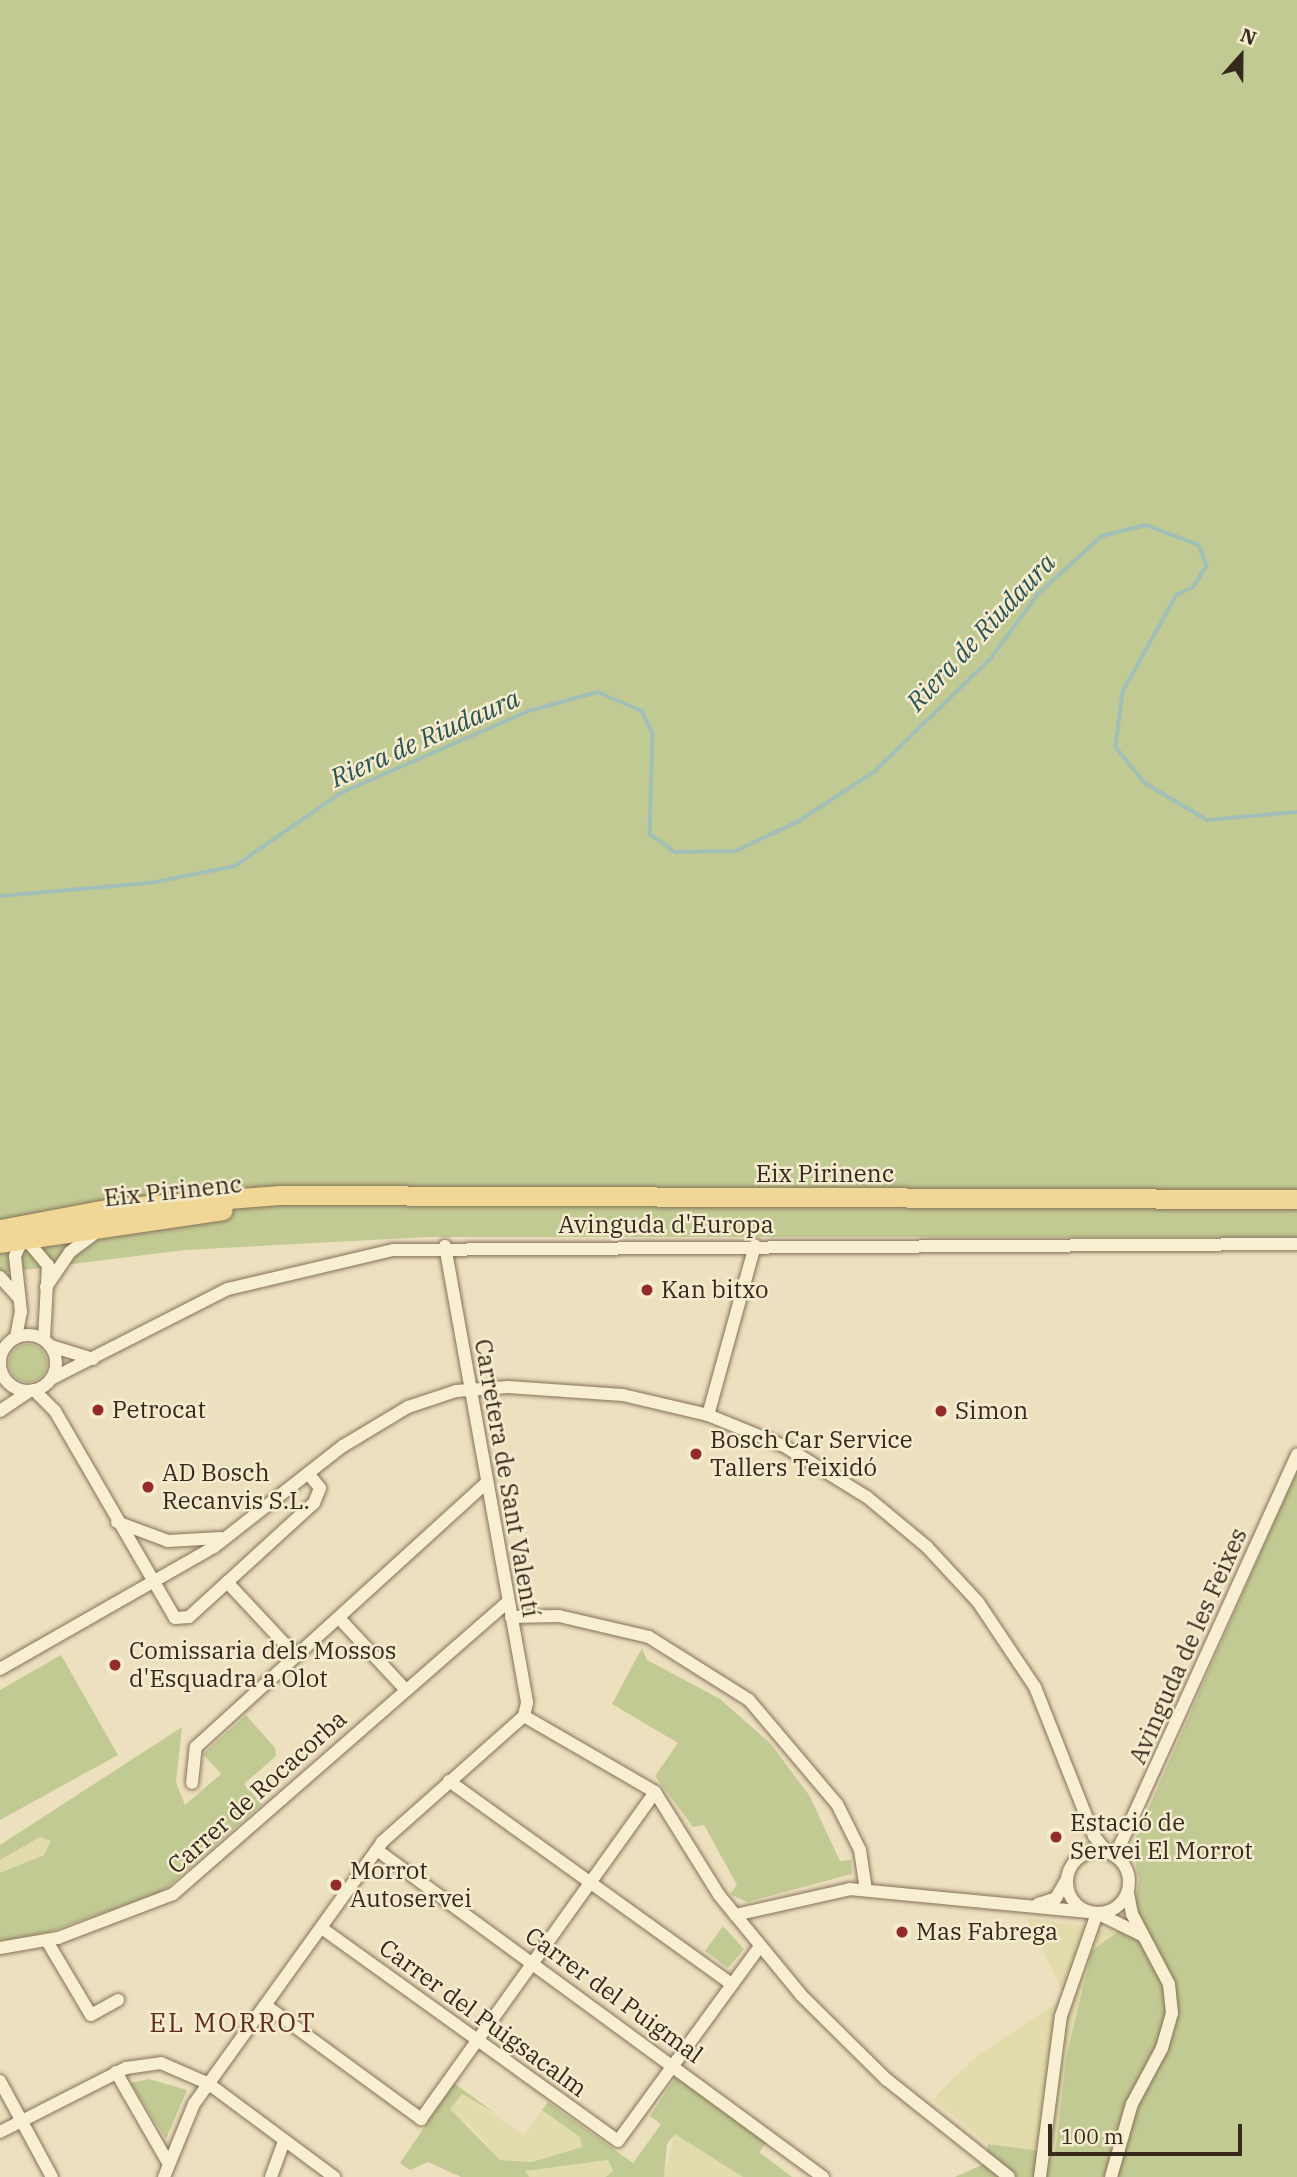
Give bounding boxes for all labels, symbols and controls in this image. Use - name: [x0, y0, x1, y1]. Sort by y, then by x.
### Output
- north arrow: [1206, 21, 1276, 91]
- text: N: [1237, 22, 1260, 50]
- water label: Riera de Riudaura: [900, 547, 1062, 717]
- water label: Riera de Riudaura: [326, 682, 524, 794]
- street label: Eix Pirinenc: [756, 1160, 894, 1188]
- street label: Eix Pirinenc: [103, 1169, 243, 1213]
- street label: Avinguda d'Europa: [558, 1211, 774, 1239]
- place label: Kan bitxo: [661, 1276, 769, 1304]
- marker: Kan bitxo: [639, 1282, 655, 1298]
- street label: Carretera de Sant Valentí: [468, 1337, 546, 1619]
- place label: Petrocat: [112, 1396, 206, 1424]
- place label: Simon: [955, 1397, 1028, 1425]
- marker: Petrocat: [90, 1402, 106, 1418]
- marker: Simon: [933, 1403, 949, 1419]
- place label: Bosch Car Service Tallers Teixidó: [710, 1426, 913, 1482]
- marker: Bosch Car Service Tallers Teixidó: [688, 1446, 704, 1462]
- place label: AD Bosch Recanvis S.L.: [162, 1459, 310, 1515]
- marker: AD Bosch Recanvis S.L.: [140, 1479, 156, 1495]
- street label: Avinguda de les Feixes: [1123, 1524, 1253, 1768]
- place label: Comissaria dels Mossos d'Esquadra a Olot: [129, 1637, 396, 1693]
- marker: Comissaria dels Mossos d'Esquadra a Olot: [107, 1657, 123, 1673]
- street label: Carrer de Rocacorba: [162, 1704, 352, 1880]
- place label: Estació de Servei El Morrot: [1070, 1809, 1253, 1865]
- marker: Estació de Servei El Morrot: [1048, 1829, 1064, 1845]
- place label: Morrot Autoservei: [350, 1857, 472, 1913]
- marker: Morrot Autoservei: [328, 1877, 344, 1893]
- place label: Mas Fabrega: [916, 1918, 1058, 1946]
- street label: Carrer del Puigmal: [520, 1921, 708, 2069]
- marker: Mas Fabrega: [894, 1924, 910, 1940]
- street label: Carrer del Puigsacalm: [374, 1933, 592, 2103]
- district label: EL MORROT: [150, 2007, 316, 2039]
- scale bar: [1052, 2110, 1246, 2154]
- text: 100 m: [1061, 2122, 1124, 2150]

